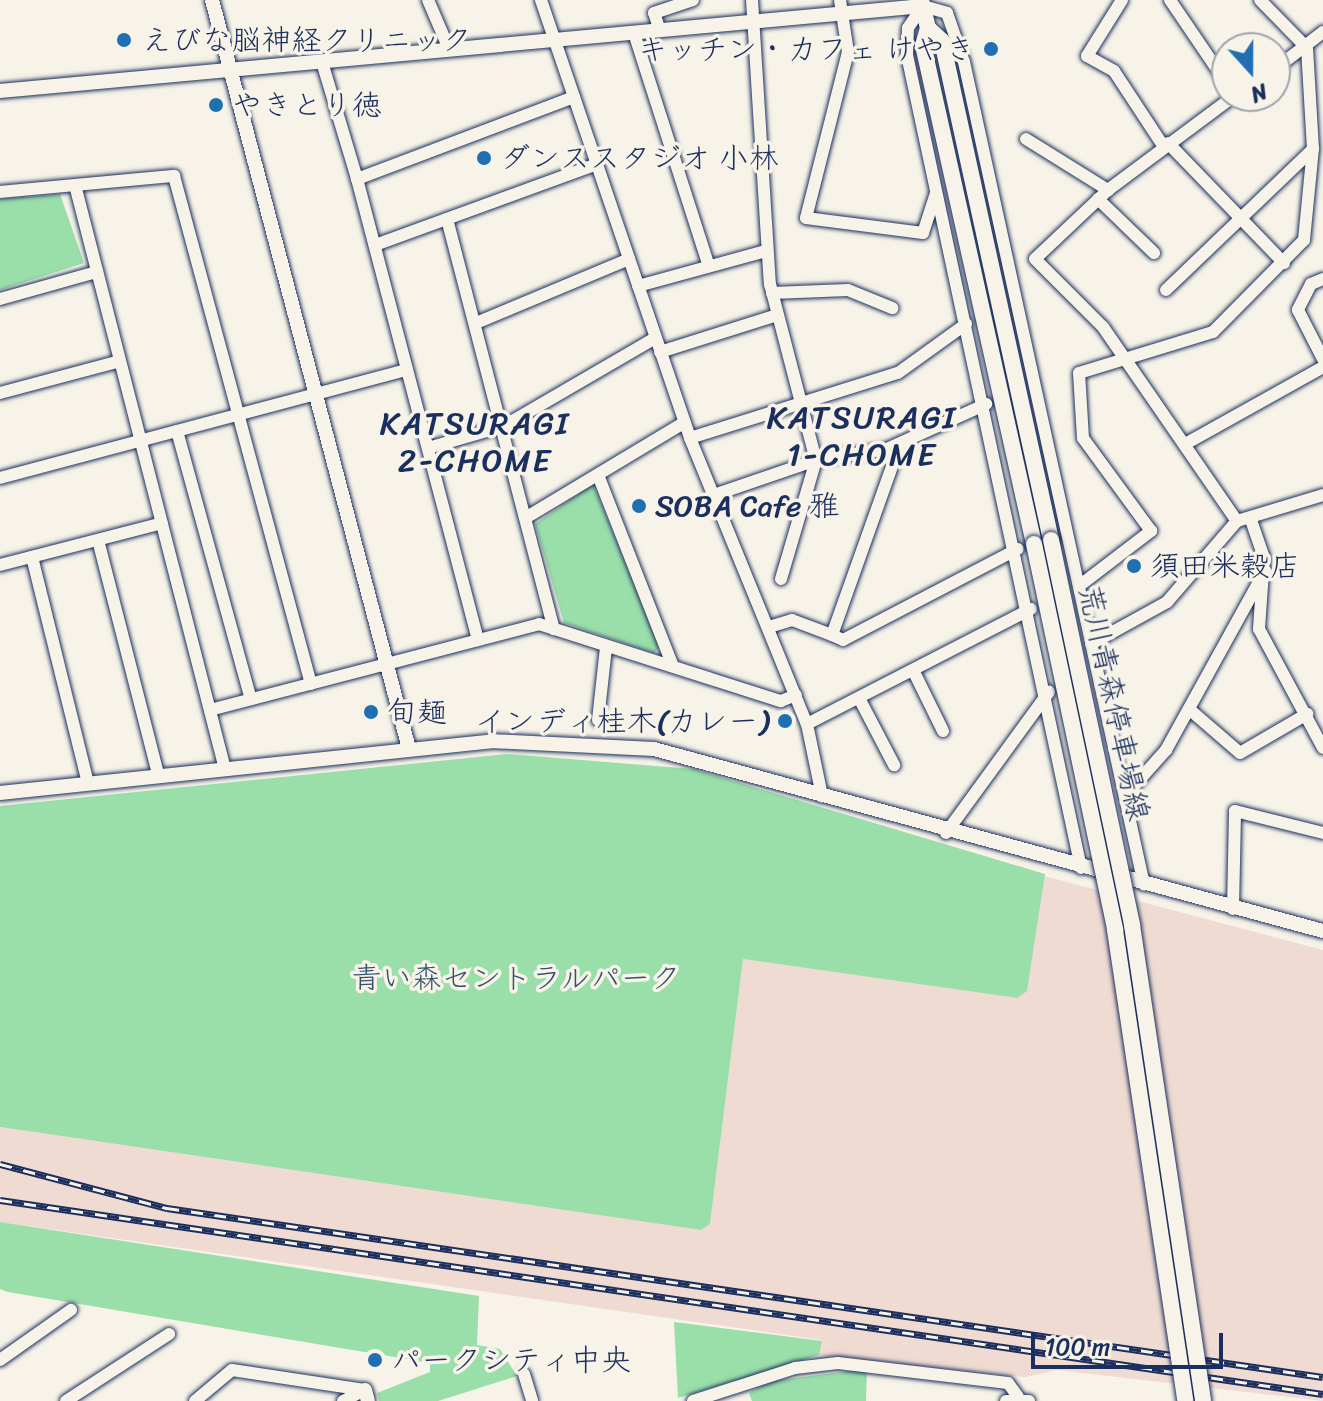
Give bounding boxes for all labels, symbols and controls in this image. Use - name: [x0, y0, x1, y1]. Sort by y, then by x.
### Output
- place label: えびな脳神経クリニック: [142, 22, 472, 58]
- marker: えびな脳神経クリニック: [113, 29, 135, 51]
- place label: キッチン・カフェ けやき: [637, 31, 975, 67]
- north arrow: [1211, 32, 1291, 112]
- marker: キッチン・カフェ けやき: [982, 40, 1000, 58]
- text: N: [1245, 72, 1273, 114]
- place label: やきとり徳: [232, 87, 382, 123]
- marker: やきとり徳: [207, 96, 225, 114]
- place label: ダンススタジオ 小林: [500, 140, 778, 176]
- marker: ダンススタジオ 小林: [475, 149, 493, 167]
- district label: KATSURAGI 1-CHOME: [769, 400, 955, 475]
- district label: KATSURAGI 2-CHOME: [382, 406, 568, 481]
- place label: SOBA Cafe 雅: [655, 488, 840, 524]
- marker: SOBA Cafe 雅: [630, 497, 648, 515]
- place label: 須田米穀店: [1150, 548, 1300, 584]
- marker: 須田米穀店: [1125, 557, 1143, 575]
- street label: 荒川青森停車場線: [1071, 582, 1157, 824]
- place label: 旬麺: [387, 694, 447, 730]
- marker: 旬麺: [362, 703, 380, 721]
- place label: インディ桂木(カレー): [477, 703, 769, 739]
- marker: インディ桂木(カレー): [776, 712, 794, 730]
- park label: 青い森セントラルパーク: [351, 960, 681, 996]
- scale bar: [1035, 1317, 1227, 1367]
- text: 100 m: [1045, 1326, 1110, 1368]
- place label: パークシティ中央: [391, 1342, 631, 1378]
- marker: パークシティ中央: [366, 1351, 384, 1369]

